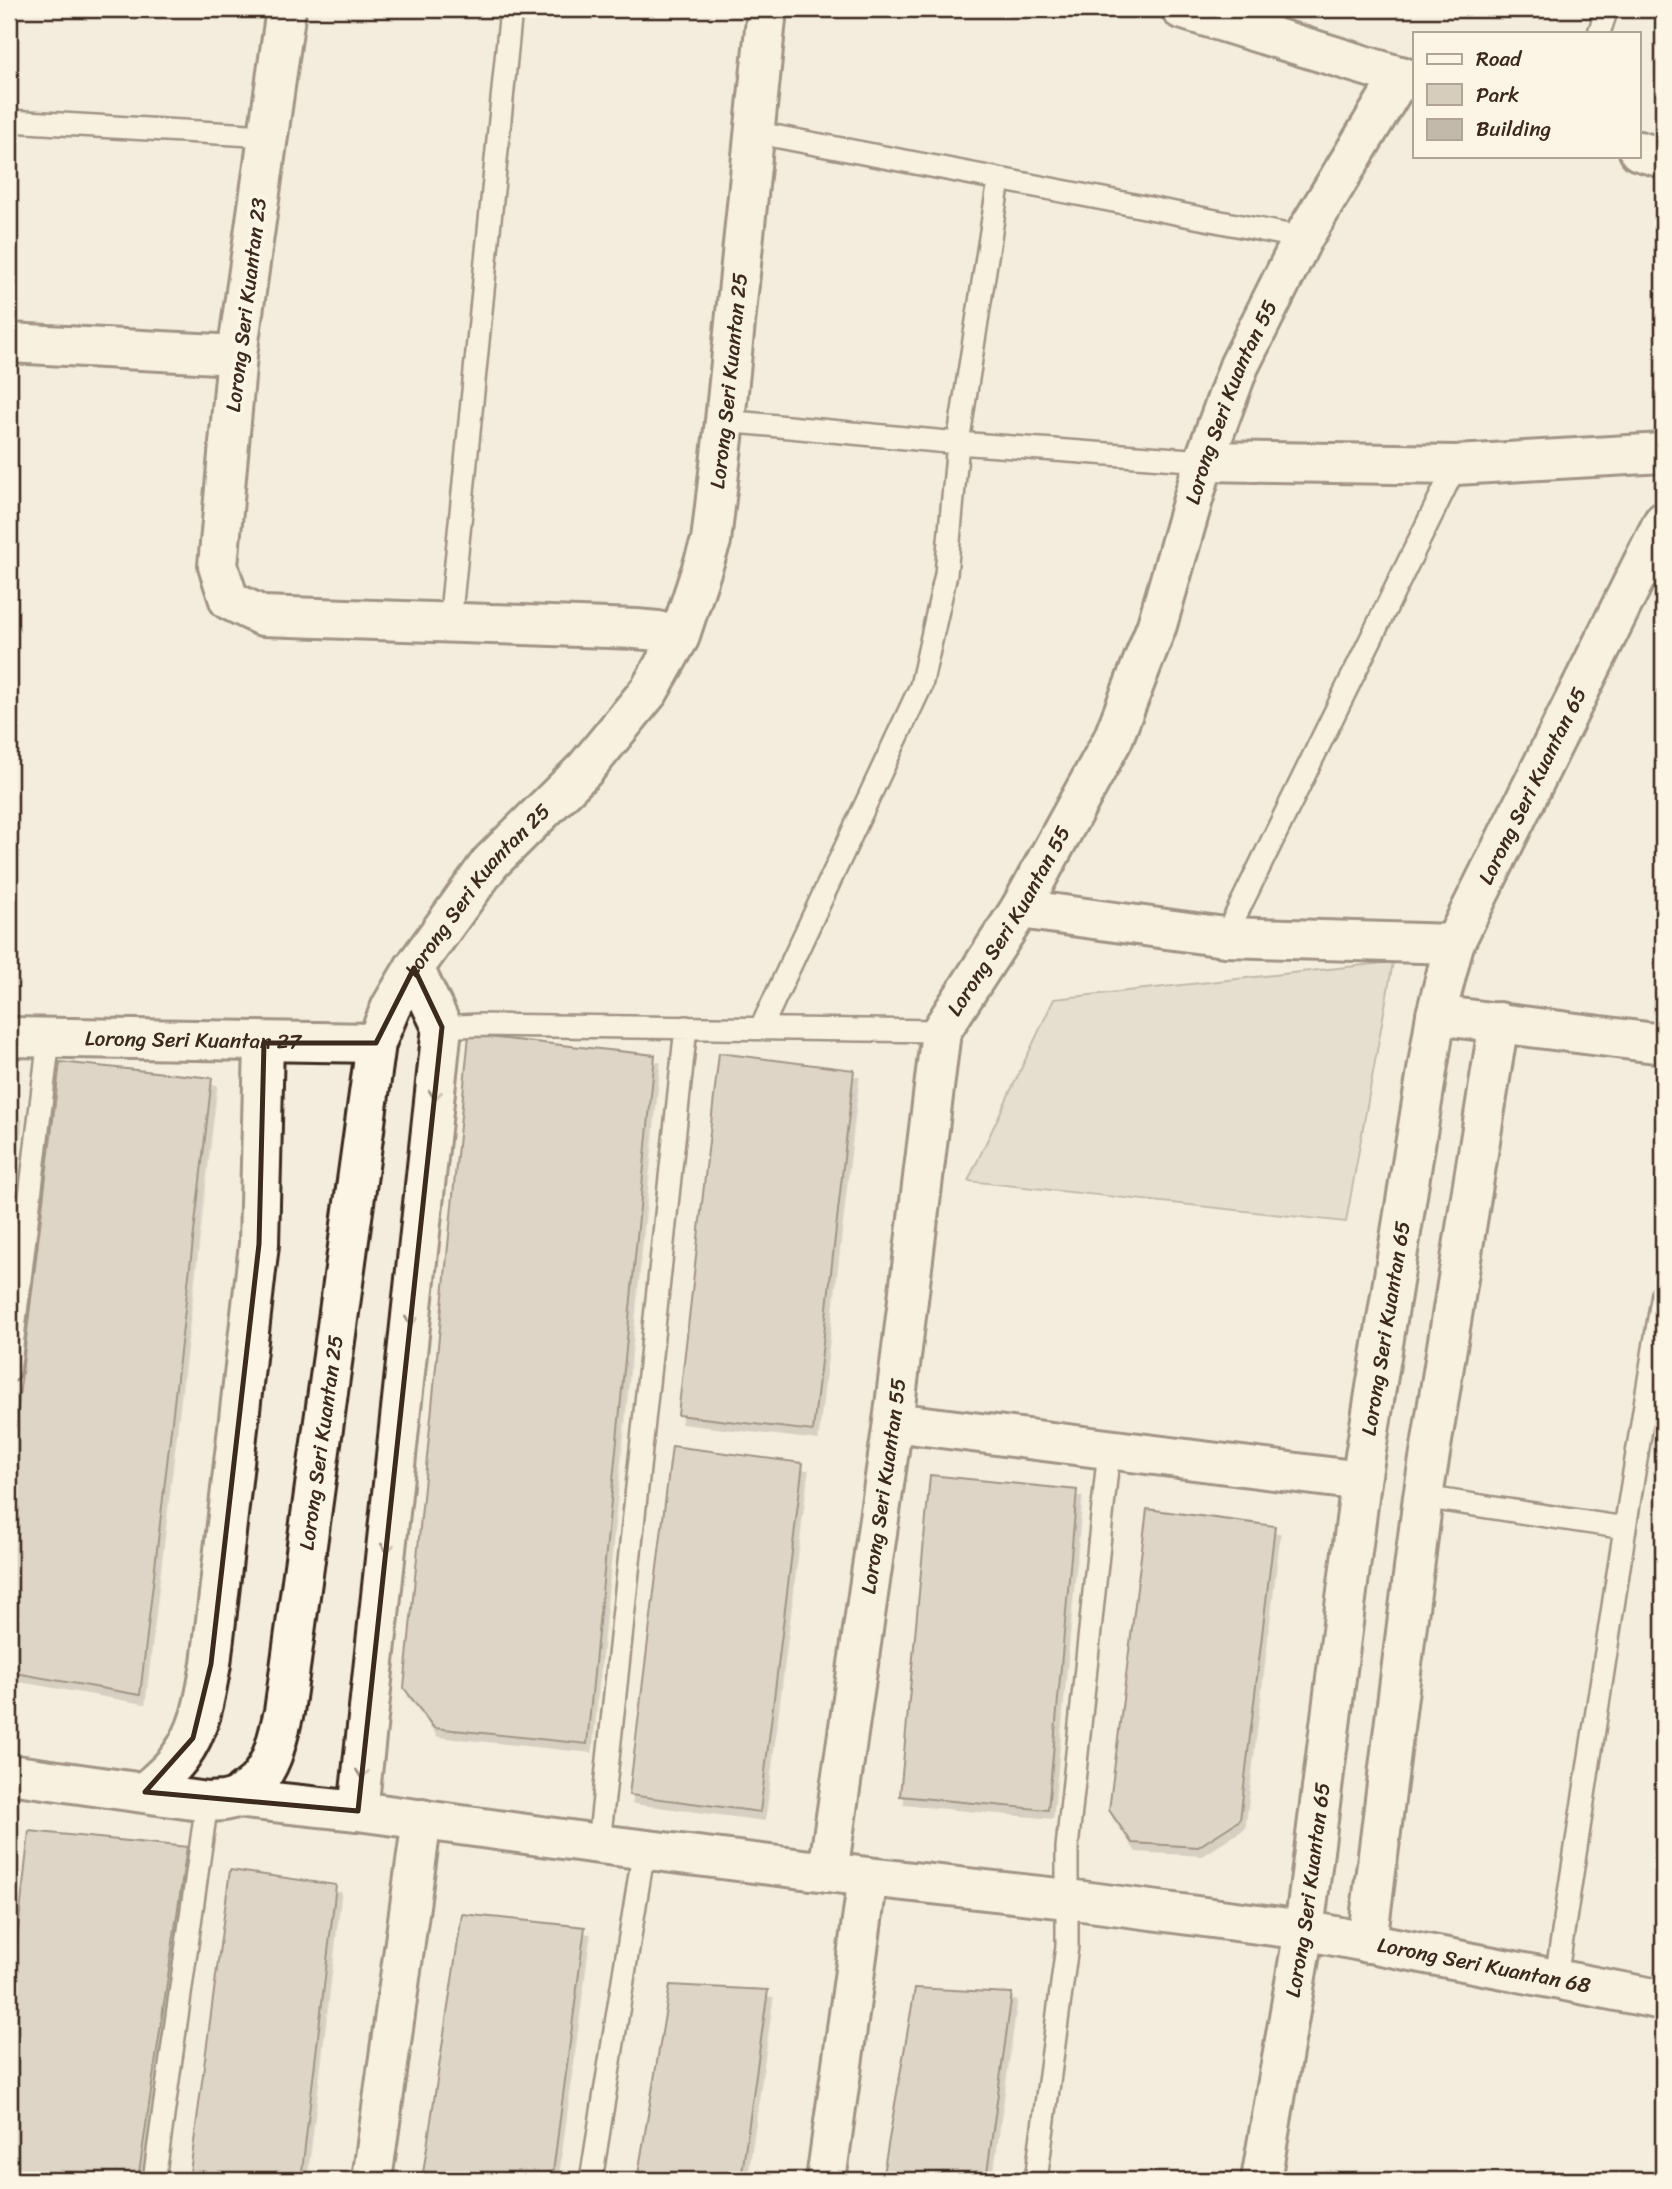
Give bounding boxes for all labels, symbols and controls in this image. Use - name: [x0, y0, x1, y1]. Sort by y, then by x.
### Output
- legend: [1413, 32, 1640, 158]
- text: Road: [1476, 40, 1523, 78]
- text: Park: [1476, 76, 1519, 114]
- text: Building: [1476, 110, 1552, 148]
- street label: Lorong Seri Kuantan 23: [214, 195, 278, 414]
- street label: Lorong Seri Kuantan 25: [698, 271, 759, 491]
- street label: Lorong Seri Kuantan 55: [1174, 293, 1288, 509]
- street label: Lorong Seri Kuantan 65: [1467, 680, 1598, 891]
- street label: Lorong Seri Kuantan 25: [394, 794, 560, 985]
- street label: Lorong Seri Kuantan 55: [936, 818, 1081, 1024]
- street label: Lorong Seri Kuantan 27: [85, 1019, 303, 1061]
- one-way arrow: [428, 1090, 443, 1101]
- street label: Lorong Seri Kuantan 65: [1350, 1218, 1422, 1438]
- one-way arrow: [403, 1316, 418, 1327]
- street label: Lorong Seri Kuantan 25: [287, 1332, 355, 1553]
- street label: Lorong Seri Kuantan 55: [849, 1376, 917, 1596]
- one-way arrow: [379, 1542, 394, 1553]
- one-way arrow: [355, 1768, 370, 1780]
- street label: Lorong Seri Kuantan 65: [1274, 1780, 1342, 2000]
- street label: Lorong Seri Kuantan 68: [1374, 1926, 1594, 2005]

